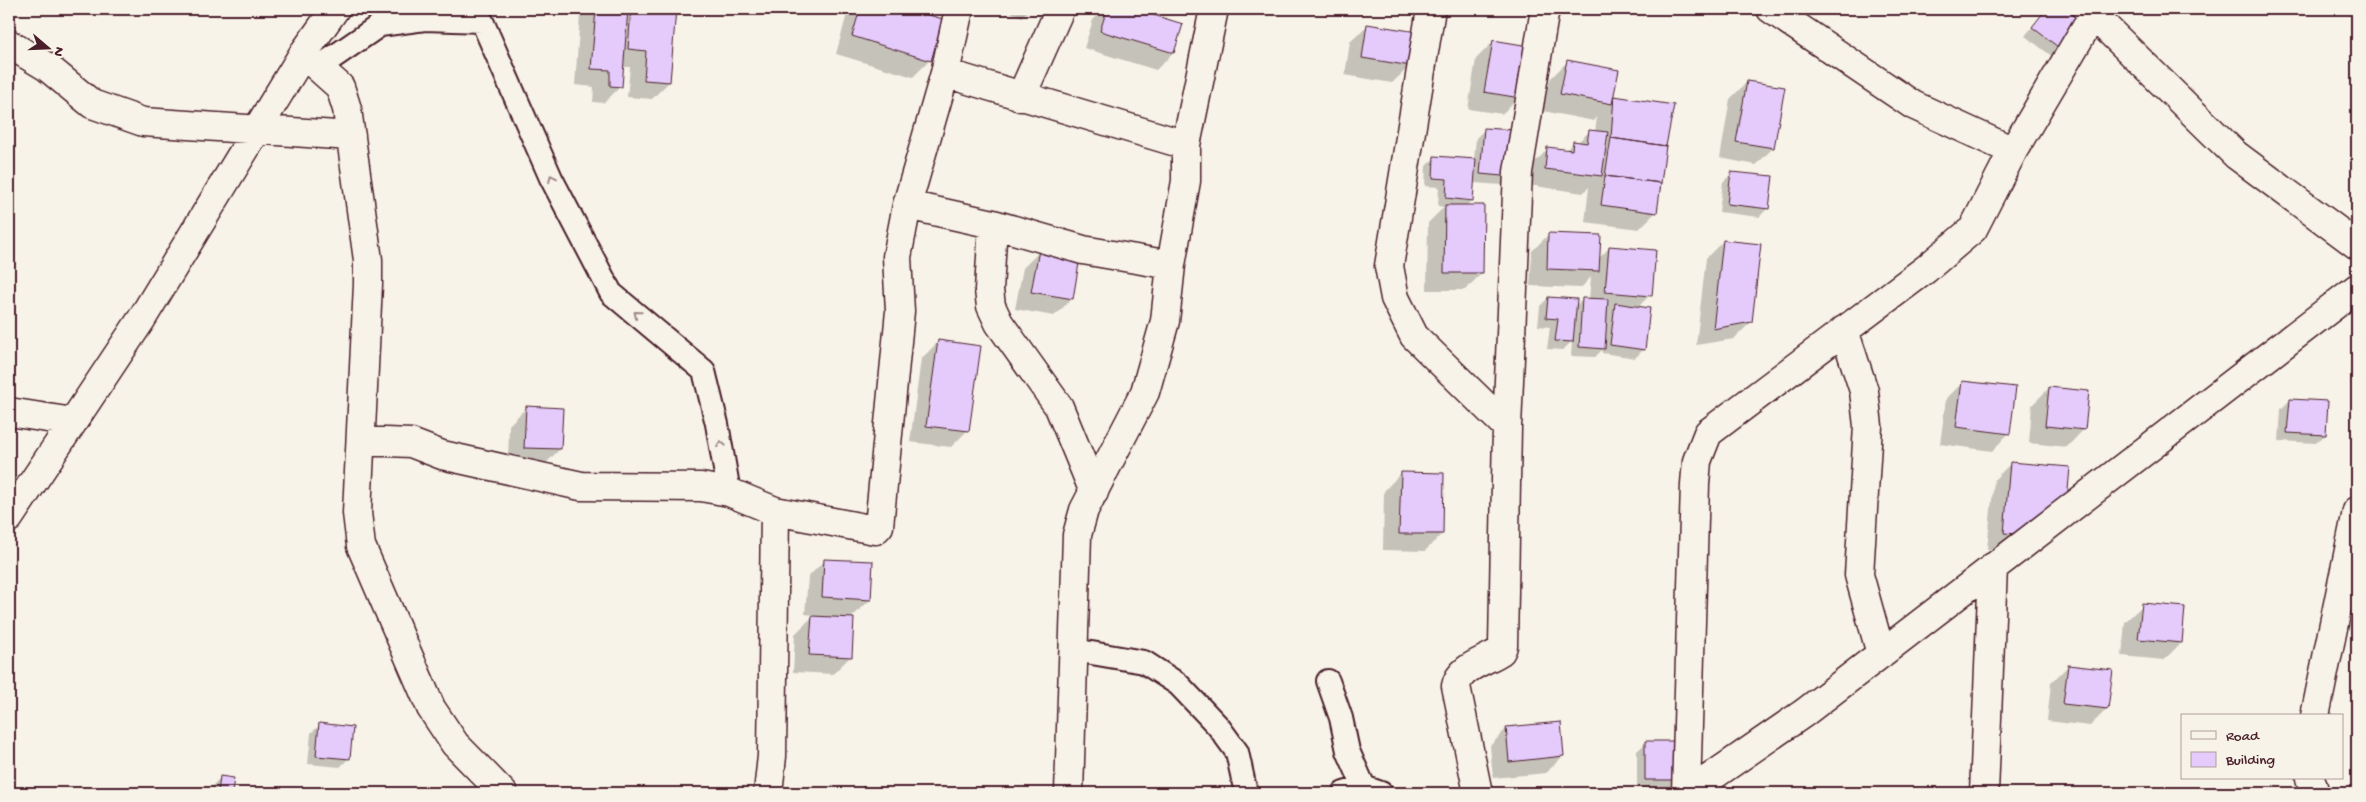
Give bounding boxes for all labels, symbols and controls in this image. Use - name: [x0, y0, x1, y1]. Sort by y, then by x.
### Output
- north arrow: [22, 22, 72, 72]
- text: N: [48, 44, 67, 59]
- one-way arrow: [548, 175, 558, 184]
- one-way arrow: [634, 311, 643, 319]
- one-way arrow: [716, 439, 726, 448]
- legend: [2181, 714, 2344, 780]
- text: Road: [2226, 728, 2260, 746]
- text: Building: [2225, 752, 2275, 770]

